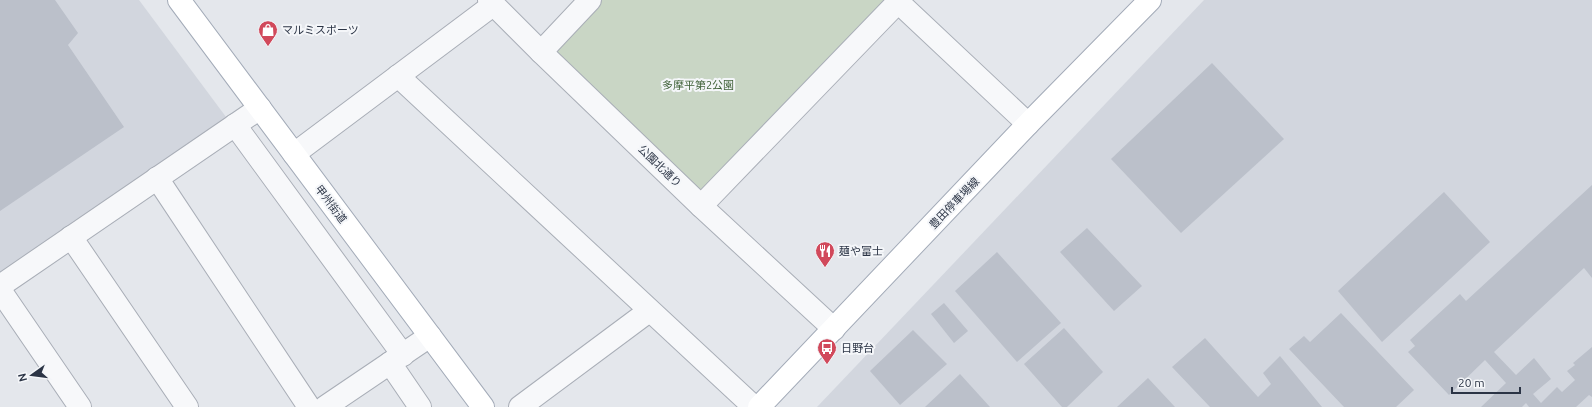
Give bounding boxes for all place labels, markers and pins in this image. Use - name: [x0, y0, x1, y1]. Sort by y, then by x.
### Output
- shop icon: マルミスポーツ: [257, 19, 279, 47]
- place label: マルミスポーツ: [282, 24, 359, 36]
- restaurant icon: 麺や富士: [814, 240, 836, 268]
- place label: 麺や富士: [839, 245, 883, 257]
- bus stop icon: 日野台: [816, 337, 838, 365]
- place label: 日野台: [841, 342, 874, 354]

